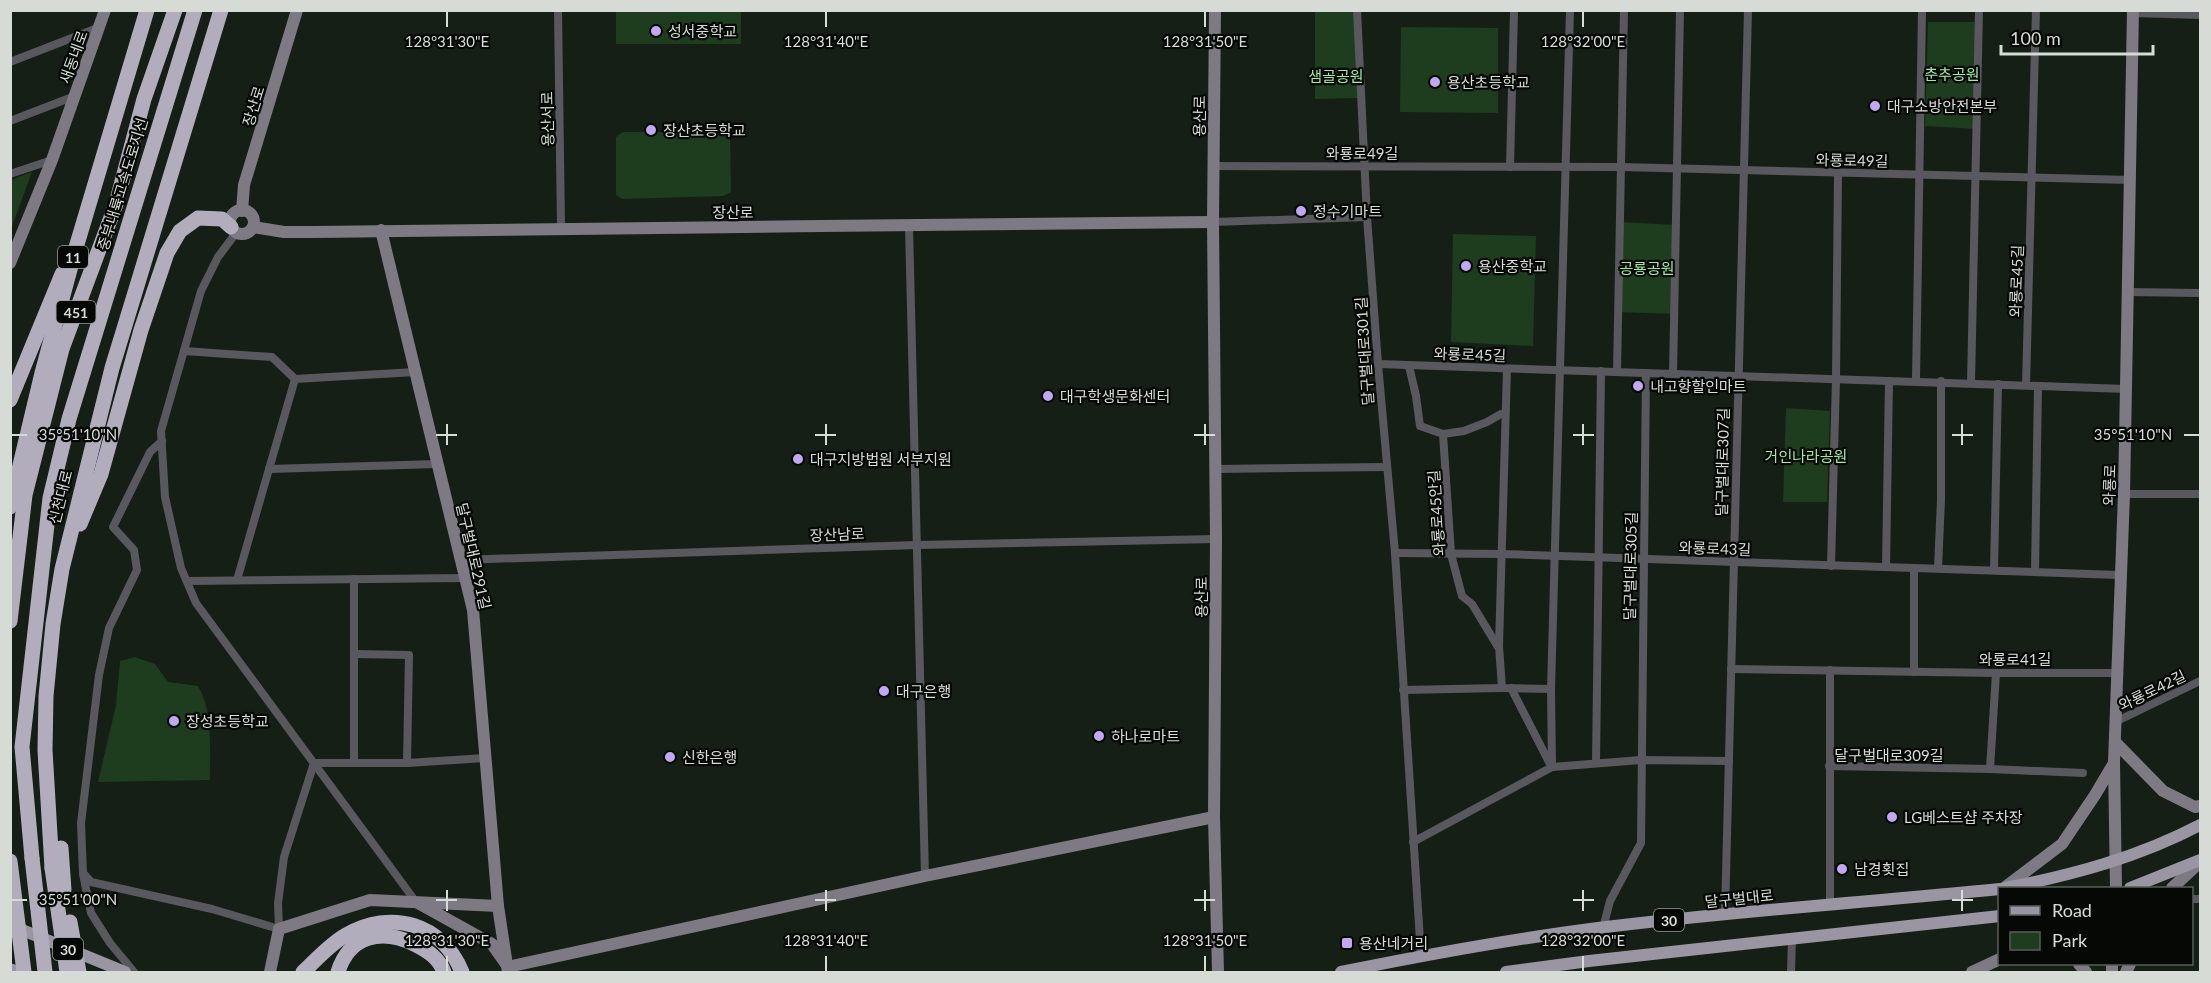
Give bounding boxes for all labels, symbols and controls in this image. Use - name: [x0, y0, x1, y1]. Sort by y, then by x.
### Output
- scale bar: [2001, 18, 2152, 56]
- place label: 성서중학교: [668, 22, 737, 40]
- marker: 성서중학교: [649, 24, 663, 38]
- text: 100 m: [2010, 27, 2061, 49]
- street label: 새동네로: [55, 28, 91, 86]
- text: 128°31'30"E: [405, 32, 489, 50]
- text: 128°31'40"E: [784, 32, 868, 50]
- text: 128°31'50"E: [1163, 32, 1247, 50]
- text: 128°32'00"E: [1541, 32, 1625, 50]
- park label: 춘추공원: [1924, 65, 1980, 83]
- park label: 샘골공원: [1308, 67, 1364, 85]
- place label: 용산초등학교: [1447, 73, 1530, 91]
- marker: 용산초등학교: [1428, 75, 1442, 89]
- street label: 장산로: [238, 84, 268, 128]
- street label: 용산서로: [538, 91, 556, 147]
- street label: 용산로: [1190, 95, 1208, 137]
- place label: 대구소방안전본부: [1887, 97, 1997, 115]
- marker: 대구소방안전본부: [1868, 99, 1882, 113]
- street label: 중부내륙고속도로지선: [93, 115, 151, 253]
- place label: 장산초등학교: [663, 121, 746, 139]
- marker: 장산초등학교: [644, 123, 658, 137]
- street label: 와룡로49길: [1326, 144, 1398, 162]
- street label: 와룡로49길: [1816, 150, 1888, 170]
- place label: 정수기마트: [1313, 202, 1382, 220]
- street label: 장산로: [712, 203, 754, 221]
- marker: 정수기마트: [1294, 204, 1308, 218]
- street label: 와룡로45길: [2006, 244, 2026, 318]
- road number: 11: [58, 246, 88, 268]
- place label: 용산중학교: [1478, 257, 1547, 275]
- marker: 용산중학교: [1459, 259, 1473, 273]
- park label: 공룡공원: [1619, 259, 1675, 277]
- street label: 달구벌대로301길: [1351, 296, 1377, 406]
- road number: 451: [56, 301, 96, 323]
- street label: 와룡로45길: [1433, 344, 1507, 364]
- place label: 내고향할인마트: [1650, 377, 1747, 395]
- marker: 내고향할인마트: [1631, 379, 1645, 393]
- place label: 대구학생문화센터: [1060, 387, 1170, 405]
- marker: 대구학생문화센터: [1041, 389, 1055, 403]
- street label: 달구벌대로307길: [1712, 407, 1732, 517]
- text: 35°51'10"N: [39, 425, 117, 443]
- text: 35°51'10"N: [2094, 425, 2172, 443]
- park label: 거인나라공원: [1765, 447, 1847, 465]
- place label: 대구지방법원 서부지원: [810, 450, 952, 468]
- marker: 대구지방법원 서부지원: [791, 452, 805, 466]
- street label: 와룡로: [2099, 464, 2119, 506]
- street label: 신천대로: [45, 468, 75, 526]
- street label: 와룡로45안길: [1424, 469, 1448, 557]
- street label: 달구벌대로291길: [453, 501, 495, 611]
- street label: 달구벌대로305길: [1620, 511, 1640, 621]
- street label: 장산남로: [809, 524, 865, 544]
- street label: 와룡로43길: [1678, 538, 1752, 558]
- street label: 용산로: [1192, 576, 1210, 618]
- street label: 와룡로41길: [1979, 650, 2051, 668]
- street label: 와룡로42길: [2115, 666, 2189, 714]
- place label: 대구은행: [896, 682, 951, 700]
- marker: 대구은행: [877, 684, 891, 698]
- place label: 장성초등학교: [186, 712, 269, 730]
- marker: 장성초등학교: [167, 714, 181, 728]
- place label: 하나로마트: [1111, 727, 1180, 745]
- marker: 하나로마트: [1092, 729, 1106, 743]
- street label: 달구벌대로309길: [1835, 746, 1943, 764]
- place label: 신한은행: [682, 748, 737, 766]
- marker: 신한은행: [663, 750, 677, 764]
- place label: LG베스트샵 주차장: [1904, 808, 2023, 826]
- marker: LG베스트샵 주차장: [1885, 810, 1899, 824]
- place label: 남경횟집: [1854, 860, 1909, 878]
- marker: 남경횟집: [1835, 862, 1849, 876]
- street label: 달구벌대로: [1704, 885, 1774, 911]
- legend: [1998, 887, 2193, 965]
- text: 35°51'00"N: [39, 890, 117, 908]
- text: Road: [2052, 899, 2092, 921]
- road number: 30: [1654, 909, 1684, 931]
- text: Park: [2052, 929, 2088, 951]
- text: 128°31'30"E: [405, 931, 489, 949]
- text: 128°31'40"E: [784, 931, 868, 949]
- text: 128°31'50"E: [1163, 931, 1247, 949]
- text: 128°32'00"E: [1541, 931, 1625, 949]
- place label: 용산네거리: [1359, 934, 1428, 952]
- marker: 용산네거리: [1340, 936, 1354, 950]
- road number: 30: [53, 938, 83, 960]

